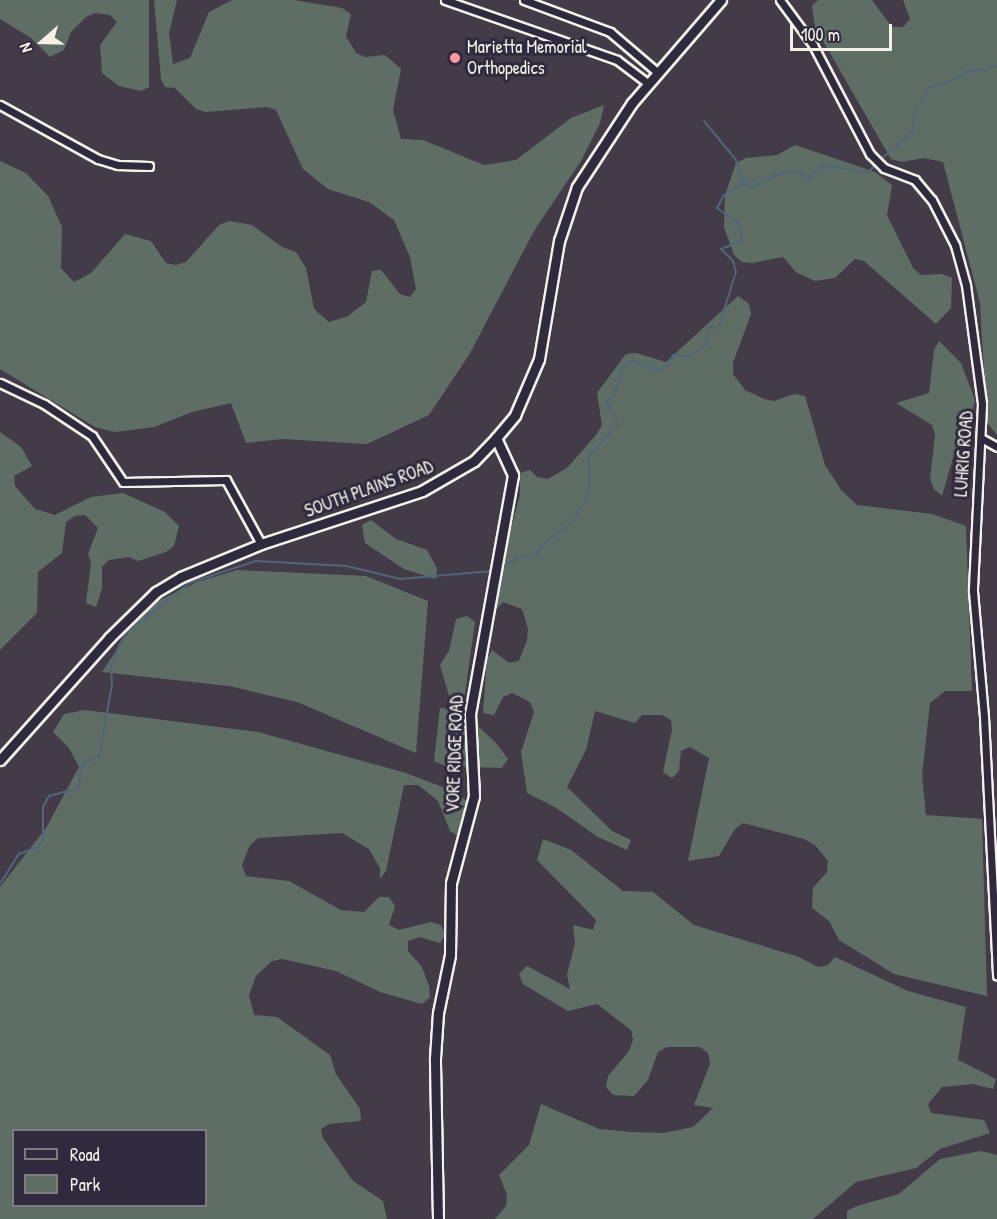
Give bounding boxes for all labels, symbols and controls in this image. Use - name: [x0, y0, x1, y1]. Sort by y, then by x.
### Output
- north arrow: [12, 12, 72, 72]
- scale bar: [793, 12, 895, 50]
- text: 100 m: [801, 22, 840, 47]
- place label: Marietta Memorial Orthopedics: [467, 37, 587, 80]
- text: N: [13, 40, 37, 56]
- marker: Marietta Memorial Orthopedics: [448, 51, 462, 65]
- street label: LUHRIG ROAD: [950, 410, 978, 498]
- street label: SOUTH PLAINS ROAD: [302, 456, 436, 522]
- street label: VORE RIDGE ROAD: [442, 695, 468, 813]
- legend: [12, 1129, 207, 1207]
- text: Road: [70, 1142, 100, 1167]
- text: Park: [70, 1172, 100, 1197]

